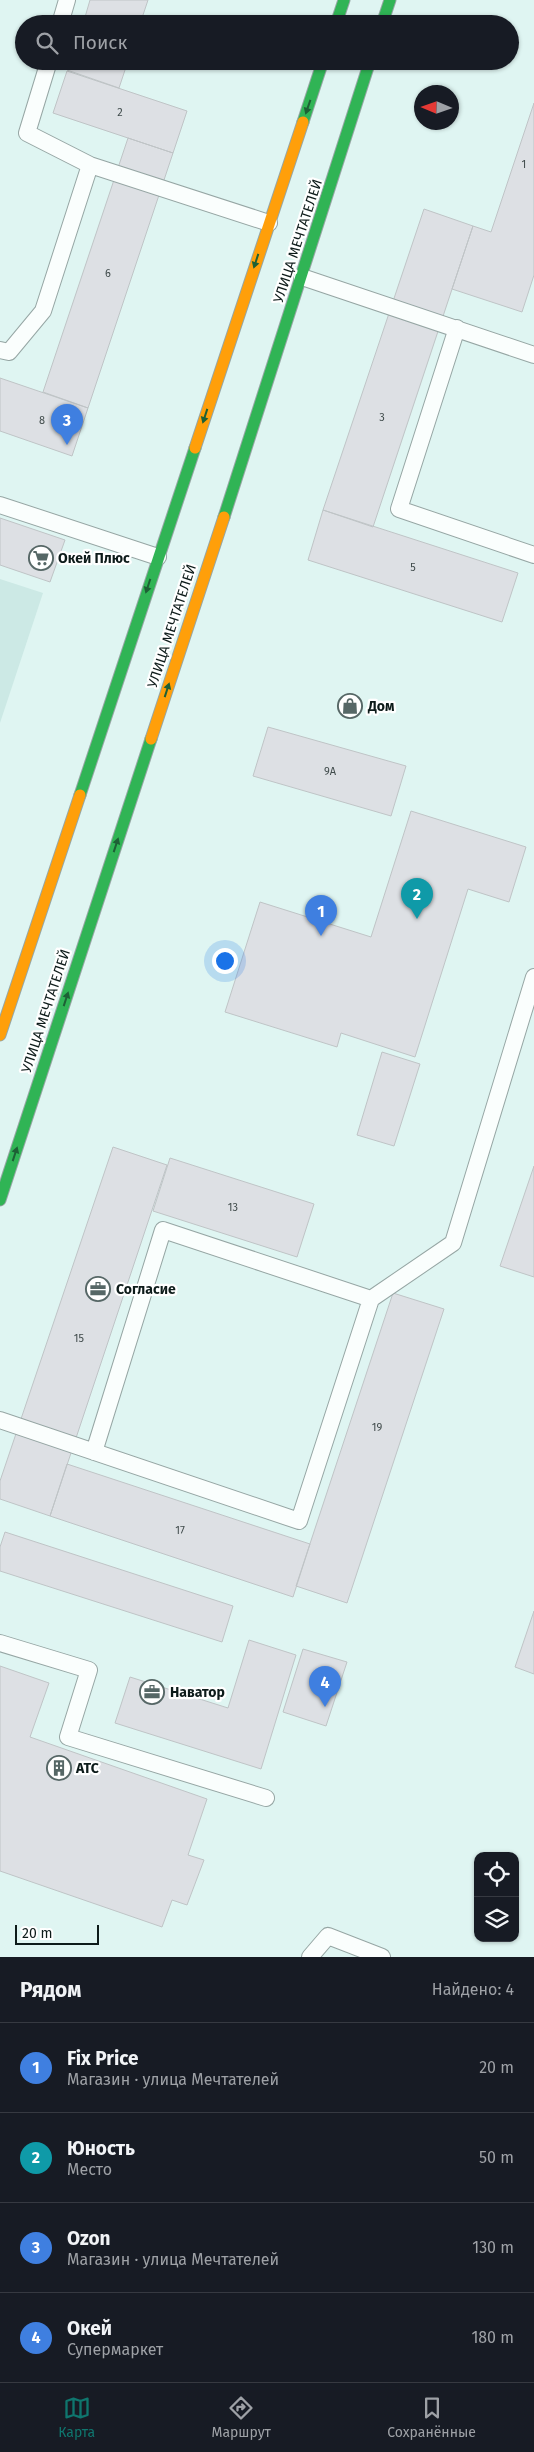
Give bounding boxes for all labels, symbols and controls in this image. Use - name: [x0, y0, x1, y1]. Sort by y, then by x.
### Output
- search box: [15, 15, 519, 70]
- icon: search: [33, 29, 61, 57]
- text: Поиск: [73, 31, 127, 54]
- north arrow: [414, 85, 459, 130]
- one-way arrow: [303, 100, 311, 115]
- house number: 2: [117, 106, 123, 119]
- house number: 1: [522, 158, 526, 171]
- street label: УЛИЦА МЕЧТАТЕЛЕЙ: [270, 177, 326, 305]
- one-way arrow: [251, 254, 259, 269]
- house number: 6: [105, 267, 111, 280]
- pin: 3: [51, 404, 83, 445]
- one-way arrow: [200, 408, 208, 423]
- house number: 3: [379, 411, 385, 424]
- house number: 8: [39, 414, 45, 427]
- supermarket icon: Окей Плюс: [28, 545, 54, 571]
- place label: Окей Плюс: [58, 550, 130, 567]
- house number: 5: [410, 561, 416, 574]
- street label: УЛИЦА МЕЧТАТЕЛЕЙ: [144, 562, 200, 690]
- one-way arrow: [144, 579, 151, 594]
- one-way arrow: [164, 683, 171, 698]
- shop icon: Дом: [337, 693, 363, 719]
- place label: Дом: [367, 698, 394, 715]
- house number: 9А: [324, 765, 337, 778]
- one-way arrow: [113, 837, 121, 852]
- pin: 2: [401, 878, 433, 919]
- pin: 1: [305, 895, 337, 936]
- street label: УЛИЦА МЕЧТАТЕЛЕЙ: [18, 947, 74, 1075]
- your location: [212, 948, 238, 974]
- one-way arrow: [63, 992, 70, 1007]
- one-way arrow: [12, 1146, 19, 1161]
- house number: 13: [228, 1201, 238, 1214]
- office icon: Согласие: [85, 1276, 111, 1302]
- place label: Согласие: [116, 1281, 176, 1298]
- house number: 15: [74, 1332, 85, 1345]
- house number: 19: [372, 1421, 382, 1434]
- house number: 17: [175, 1524, 185, 1537]
- pin: 4: [309, 1666, 341, 1707]
- office icon: Наватор: [139, 1679, 165, 1705]
- place label: Наватор: [170, 1684, 225, 1701]
- building icon: АТС: [46, 1755, 72, 1781]
- place label: АТС: [75, 1760, 99, 1777]
- map controls: [474, 1852, 519, 1942]
- button: locate: [474, 1852, 519, 1897]
- button: layers: [474, 1897, 519, 1942]
- scale bar: [15, 1922, 99, 1945]
- text: 20 m: [22, 1925, 52, 1942]
- text: Рядом: [20, 1977, 81, 2003]
- text: Найдено: 4: [432, 1980, 514, 1999]
- text: Fix Price: [67, 2047, 139, 2070]
- text: 1: [32, 2058, 40, 2077]
- text: 20 m: [479, 2058, 514, 2077]
- text: Магазин · улица Мечтателей: [67, 2070, 279, 2089]
- text: Юность: [67, 2137, 135, 2160]
- text: 2: [32, 2148, 40, 2167]
- text: 50 m: [479, 2148, 514, 2167]
- text: Место: [67, 2160, 112, 2179]
- text: Ozon: [67, 2227, 111, 2250]
- text: 3: [32, 2238, 40, 2257]
- text: 130 m: [472, 2238, 514, 2257]
- text: Магазин · улица Мечтателей: [67, 2250, 279, 2269]
- text: Окей: [67, 2317, 112, 2340]
- text: 4: [31, 2328, 41, 2347]
- text: 180 m: [471, 2328, 514, 2347]
- text: Супермаркет: [67, 2340, 163, 2359]
- tab: Карта: [58, 2394, 95, 2441]
- tab: Маршрут: [212, 2394, 271, 2441]
- tab: Сохранённые: [387, 2394, 476, 2441]

